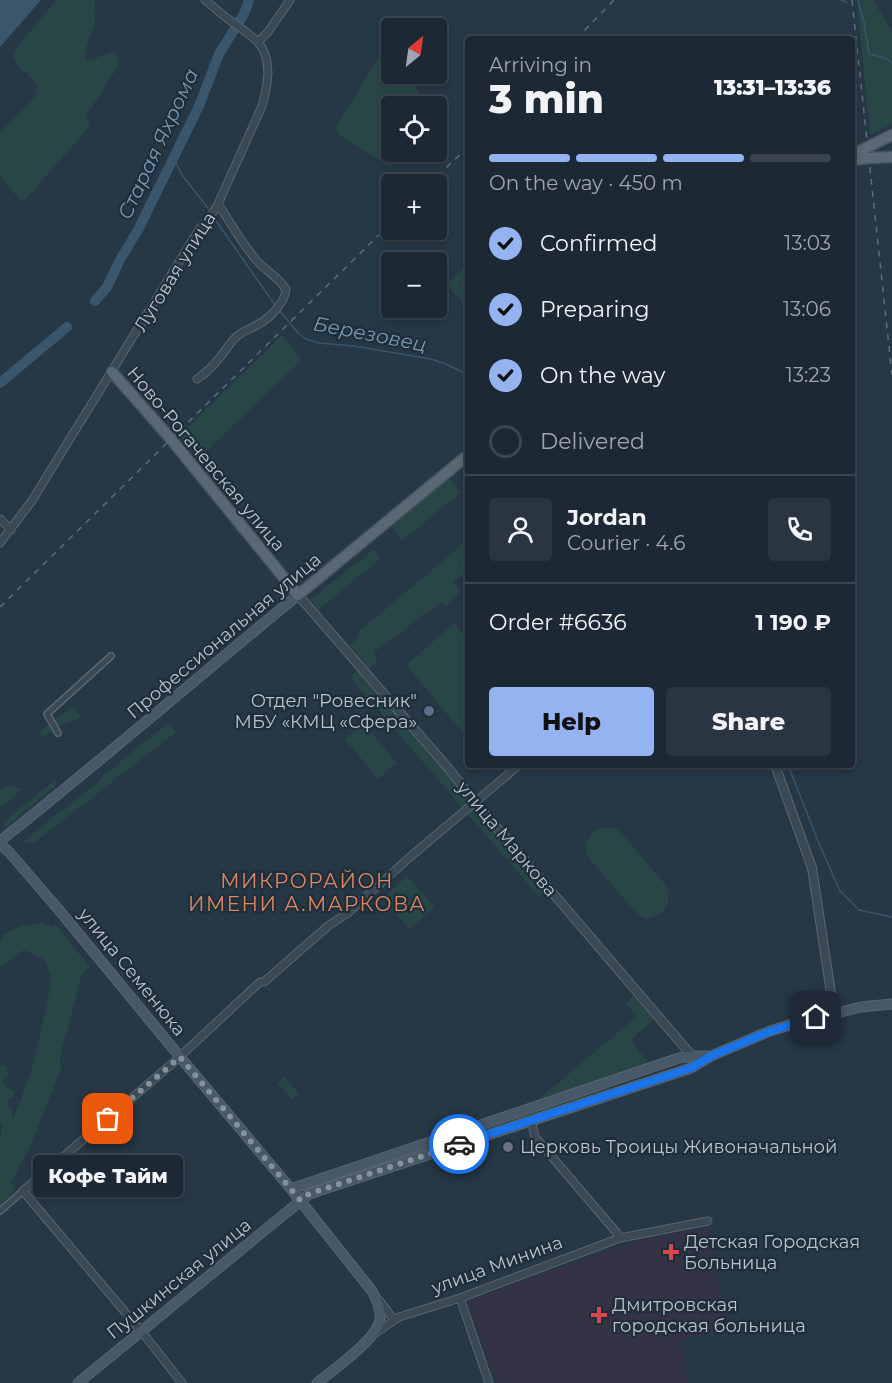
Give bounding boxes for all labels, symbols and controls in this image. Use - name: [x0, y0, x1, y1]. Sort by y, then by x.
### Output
- north arrow: [381, 18, 447, 84]
- map controls: [381, 18, 447, 318]
- text: Arriving in: [489, 53, 592, 77]
- water label: Старая Яхрома: [113, 65, 203, 223]
- text: 13:31–13:36: [714, 74, 831, 101]
- text: 3 min: [489, 75, 604, 123]
- button: locate: [381, 96, 447, 162]
- text: On the way · 450 m: [489, 171, 683, 195]
- button: +: [381, 174, 447, 240]
- street label: Луговая улица: [129, 208, 221, 336]
- icon: check: [489, 227, 522, 260]
- text: Confirmed: [540, 230, 657, 257]
- text: 13:03: [784, 231, 831, 255]
- button: −: [381, 252, 447, 318]
- icon: check: [489, 293, 522, 326]
- text: Preparing: [540, 296, 649, 323]
- text: 13:06: [783, 297, 831, 321]
- water label: Березовец: [311, 311, 429, 357]
- icon: check: [489, 359, 522, 392]
- street label: Ново-Рогачевская улица: [122, 362, 290, 556]
- text: On the way: [540, 362, 665, 389]
- text: 13:23: [786, 363, 831, 387]
- text: Delivered: [540, 428, 645, 455]
- button: person: [489, 498, 552, 561]
- button: phone: [768, 498, 831, 561]
- text: Jordan: [567, 504, 647, 531]
- text: Courier · 4.6: [567, 531, 685, 555]
- street label: Профессиональная улица: [123, 548, 325, 724]
- text: Order #6636: [489, 609, 627, 636]
- text: 1 190 ₽: [755, 609, 831, 636]
- button: Help: [489, 687, 654, 756]
- button: Share: [666, 687, 831, 756]
- place label: Отдел "Ровесник" МБУ «КМЦ «Сфера»: [235, 690, 417, 733]
- marker: Отдел "Ровесник" МБУ «КМЦ «Сфера»: [422, 704, 436, 718]
- street label: улица Маркова: [452, 776, 562, 901]
- district label: МИКРОРАЙОН ИМЕНИ А.МАРКОВА: [188, 869, 426, 916]
- street label: улица Семенюка: [73, 903, 190, 1040]
- pin: [790, 991, 841, 1042]
- icon: home: [799, 1000, 832, 1033]
- pin: [82, 1093, 133, 1144]
- icon: bag: [91, 1102, 124, 1135]
- courier: [429, 1114, 489, 1174]
- icon: car: [443, 1128, 476, 1161]
- place label: Церковь Троицы Живоначальной: [520, 1136, 837, 1158]
- marker: Церковь Троицы Живоначальной: [501, 1140, 515, 1154]
- callout: Кофе Тайм: [33, 1155, 183, 1197]
- text: Кофе Тайм: [48, 1164, 168, 1188]
- street label: Пушкинская улица: [102, 1214, 256, 1344]
- street label: улица Минина: [428, 1231, 566, 1299]
- place label: Детская Городская Больница: [684, 1231, 860, 1274]
- marker: Детская Городская Больница: [662, 1243, 680, 1261]
- place label: Дмитровская городская больница: [612, 1294, 806, 1337]
- marker: Дмитровская городская больница: [590, 1306, 608, 1324]

